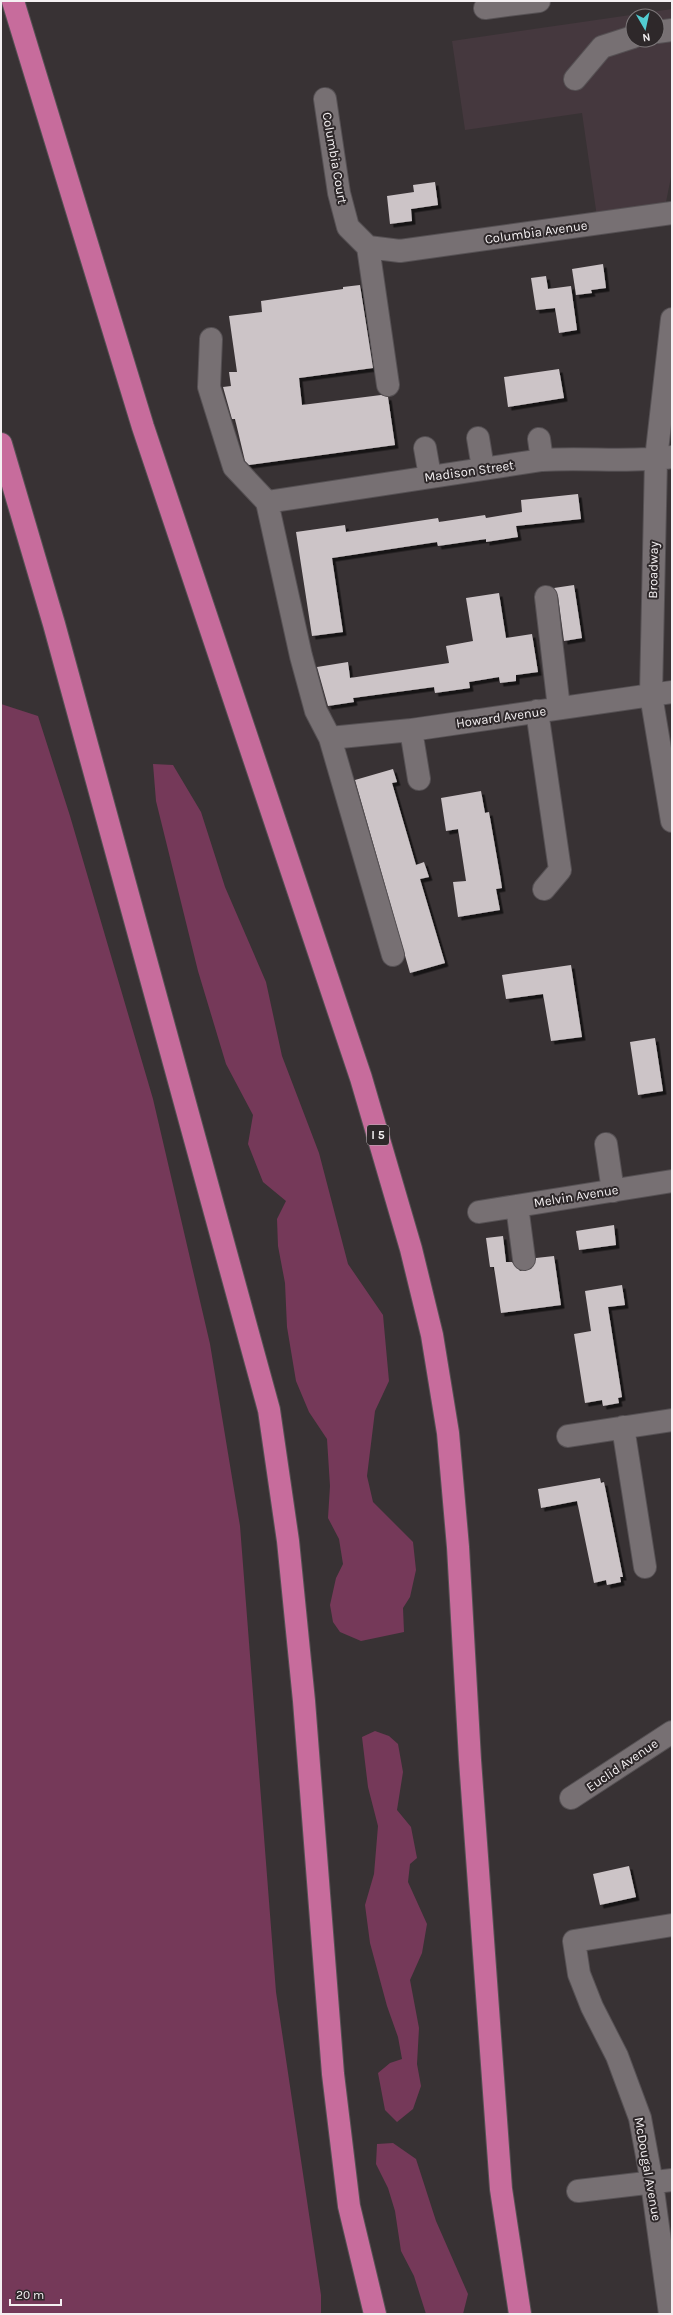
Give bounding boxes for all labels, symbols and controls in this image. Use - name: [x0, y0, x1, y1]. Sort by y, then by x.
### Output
- north arrow: [625, 8, 665, 48]
- text: N: [642, 30, 651, 44]
- street label: Columbia Court: [320, 111, 350, 205]
- street label: Columbia Avenue: [484, 217, 589, 247]
- street label: Madison Street: [423, 457, 515, 485]
- street label: Broadway: [645, 541, 661, 599]
- street label: Howard Avenue: [455, 703, 547, 731]
- road number: I 5: [367, 1125, 389, 1145]
- street label: Melvin Avenue: [533, 1182, 620, 1210]
- street label: Euclid Avenue: [583, 1735, 661, 1794]
- street label: McDougal Avenue: [631, 2116, 665, 2222]
- scale bar: [10, 2281, 61, 2307]
- text: 20 m: [16, 2288, 44, 2302]

